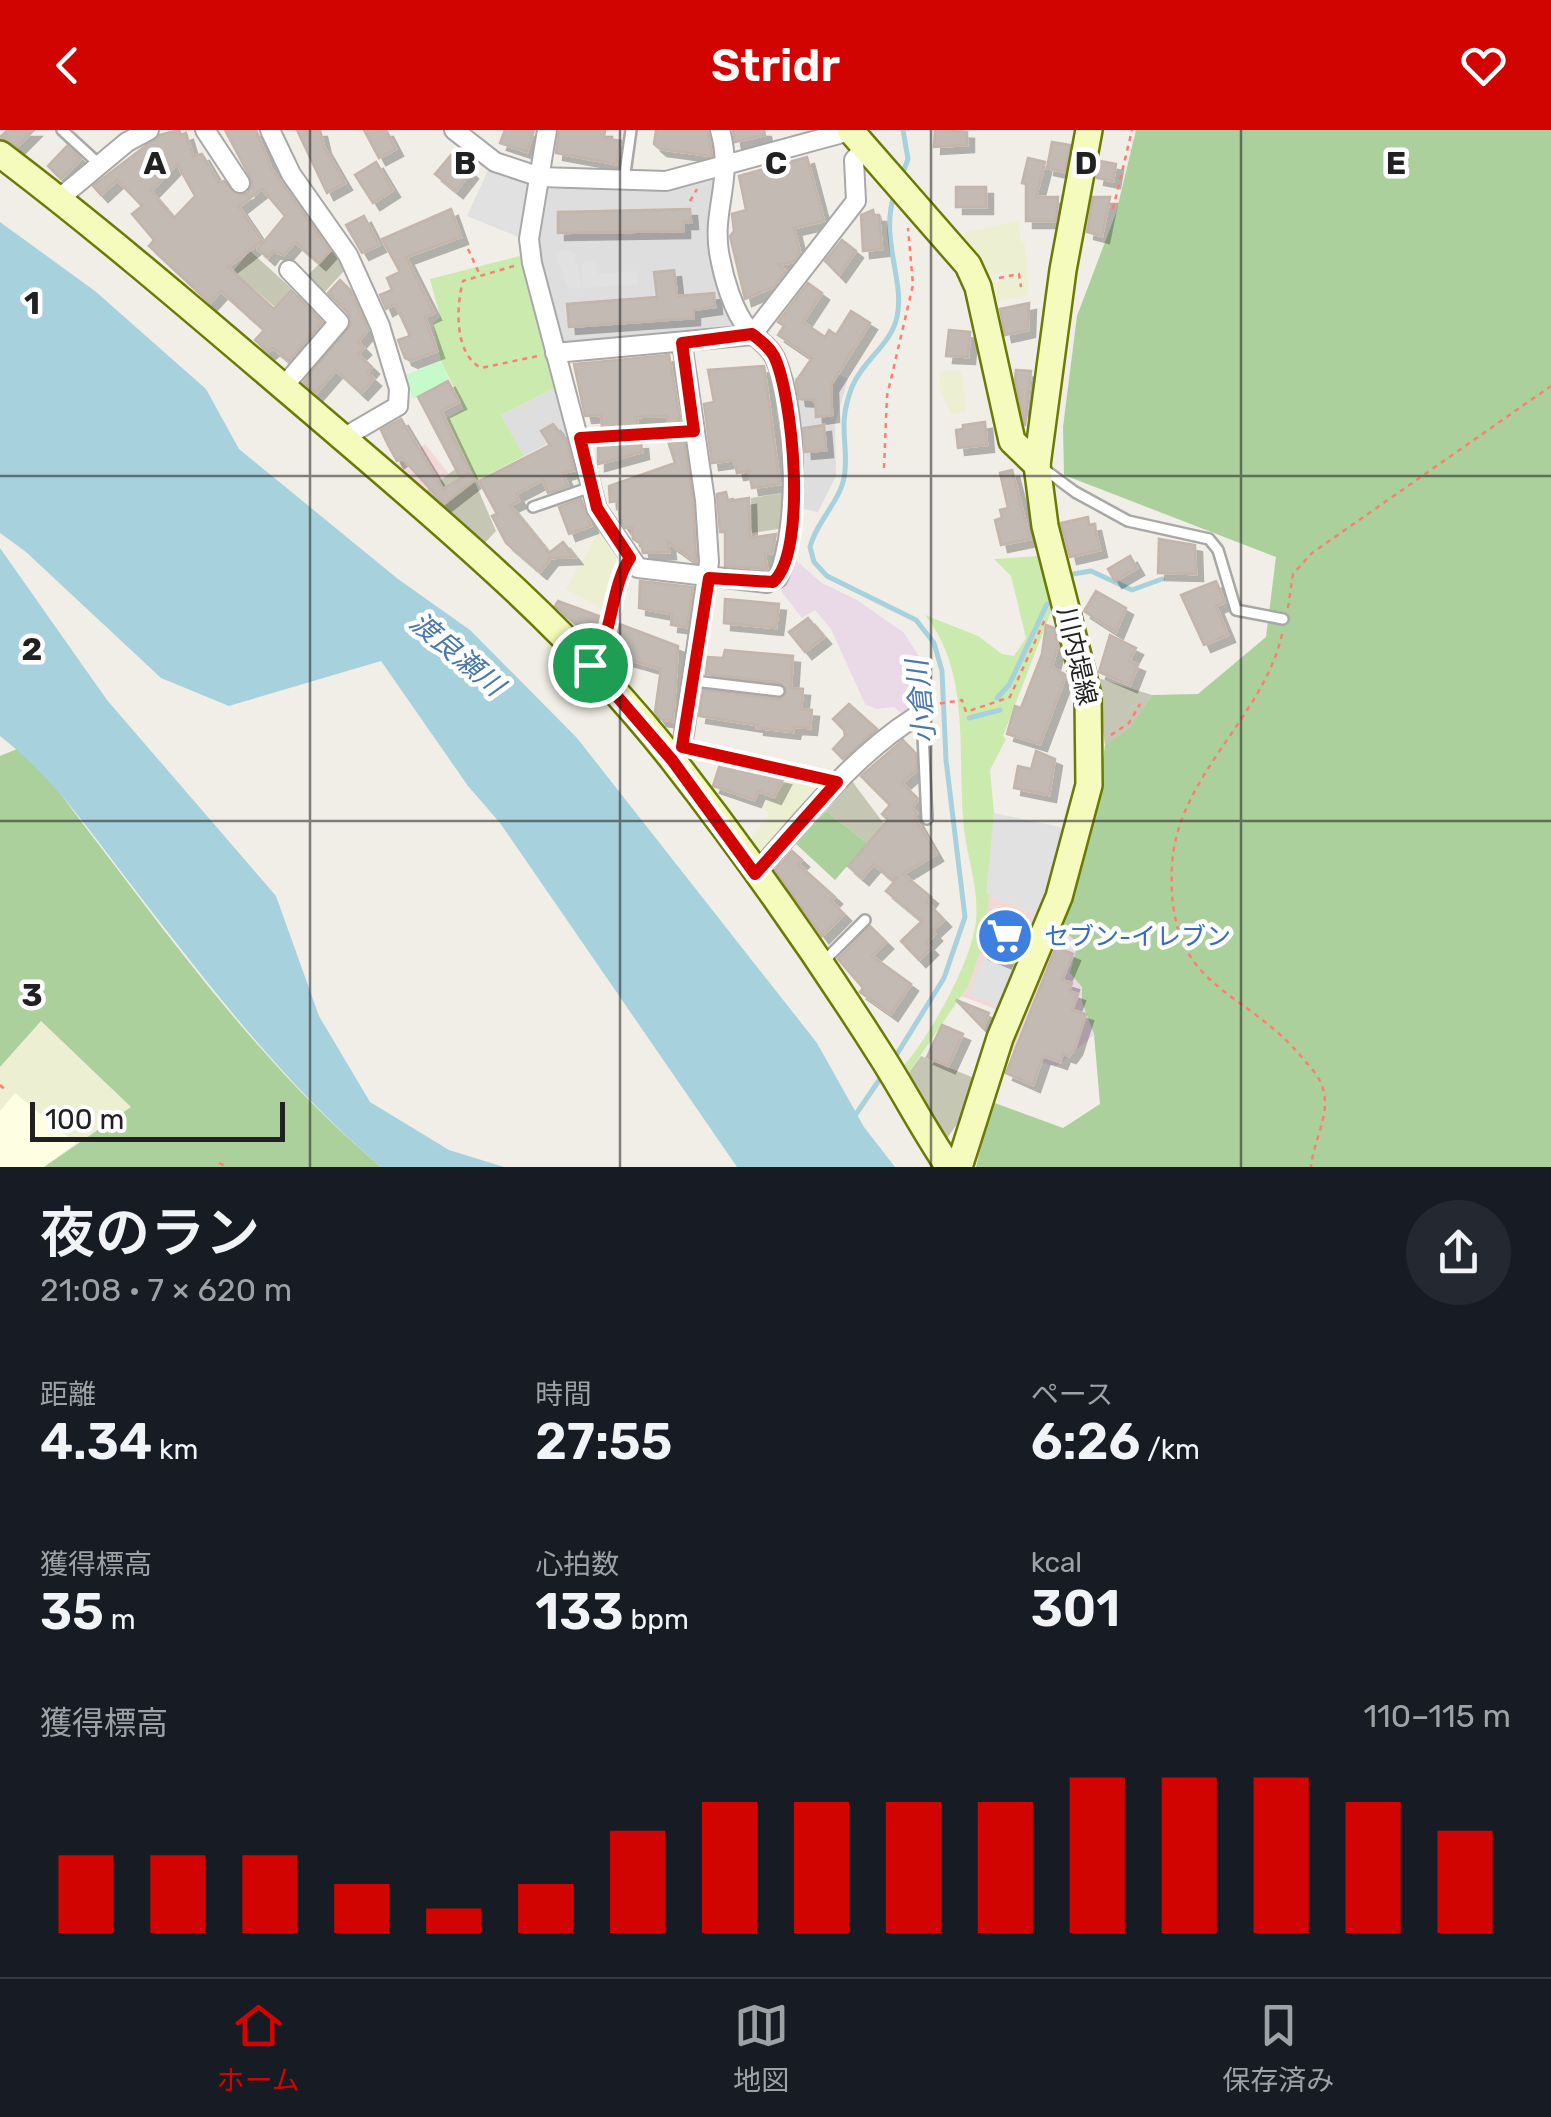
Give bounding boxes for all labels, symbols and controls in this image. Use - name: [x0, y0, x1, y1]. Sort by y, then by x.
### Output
- icon: back: [40, 38, 95, 93]
- icon: heart: [1456, 38, 1511, 93]
- text: Stridr: [711, 39, 840, 92]
- text: A: [144, 144, 167, 182]
- text: B: [454, 144, 476, 182]
- text: C: [765, 144, 787, 182]
- text: D: [1075, 144, 1097, 182]
- text: E: [1386, 144, 1406, 182]
- text: 1: [24, 284, 40, 322]
- street label: 川内堤線: [1052, 604, 1102, 708]
- water label: 渡良瀬川: [403, 605, 513, 705]
- pin: [548, 623, 633, 708]
- text: 2: [22, 630, 42, 668]
- icon: arrive: [563, 638, 618, 693]
- water label: 小倉川: [900, 656, 942, 746]
- supermarket icon: セブン-イレブン: [975, 906, 1035, 966]
- place label: セブン-イレブン: [1044, 922, 1231, 951]
- text: 3: [21, 976, 43, 1014]
- scale bar: [30, 1097, 285, 1141]
- text: 100 m: [45, 1103, 124, 1136]
- button: share: [1406, 1200, 1511, 1305]
- text: 夜のラン: [40, 1201, 260, 1266]
- text: 21:08 · 7 × 620 m: [40, 1271, 292, 1309]
- text: 距離: [40, 1378, 96, 1411]
- text: 時間: [535, 1378, 591, 1411]
- text: ペース: [1031, 1378, 1113, 1411]
- text: 4.34: [40, 1412, 152, 1472]
- text: 27:55: [535, 1412, 672, 1472]
- text: 6:26: [1031, 1412, 1140, 1472]
- text: km: [152, 1433, 198, 1466]
- text: /km: [1140, 1433, 1200, 1466]
- text: kcal: [1031, 1546, 1082, 1579]
- text: 獲得標高: [40, 1548, 152, 1581]
- text: 心拍数: [535, 1548, 619, 1581]
- text: 301: [1031, 1579, 1120, 1639]
- text: 35: [40, 1582, 104, 1642]
- text: 133: [535, 1582, 624, 1642]
- text: m: [104, 1603, 136, 1636]
- text: bpm: [624, 1603, 689, 1636]
- text: 110–115 m: [1363, 1697, 1511, 1735]
- text: 獲得標高: [40, 1704, 168, 1742]
- tab: ホーム: [217, 1998, 300, 2098]
- tab: 地図: [733, 1998, 789, 2098]
- tab: 保存済み: [1222, 1998, 1334, 2098]

